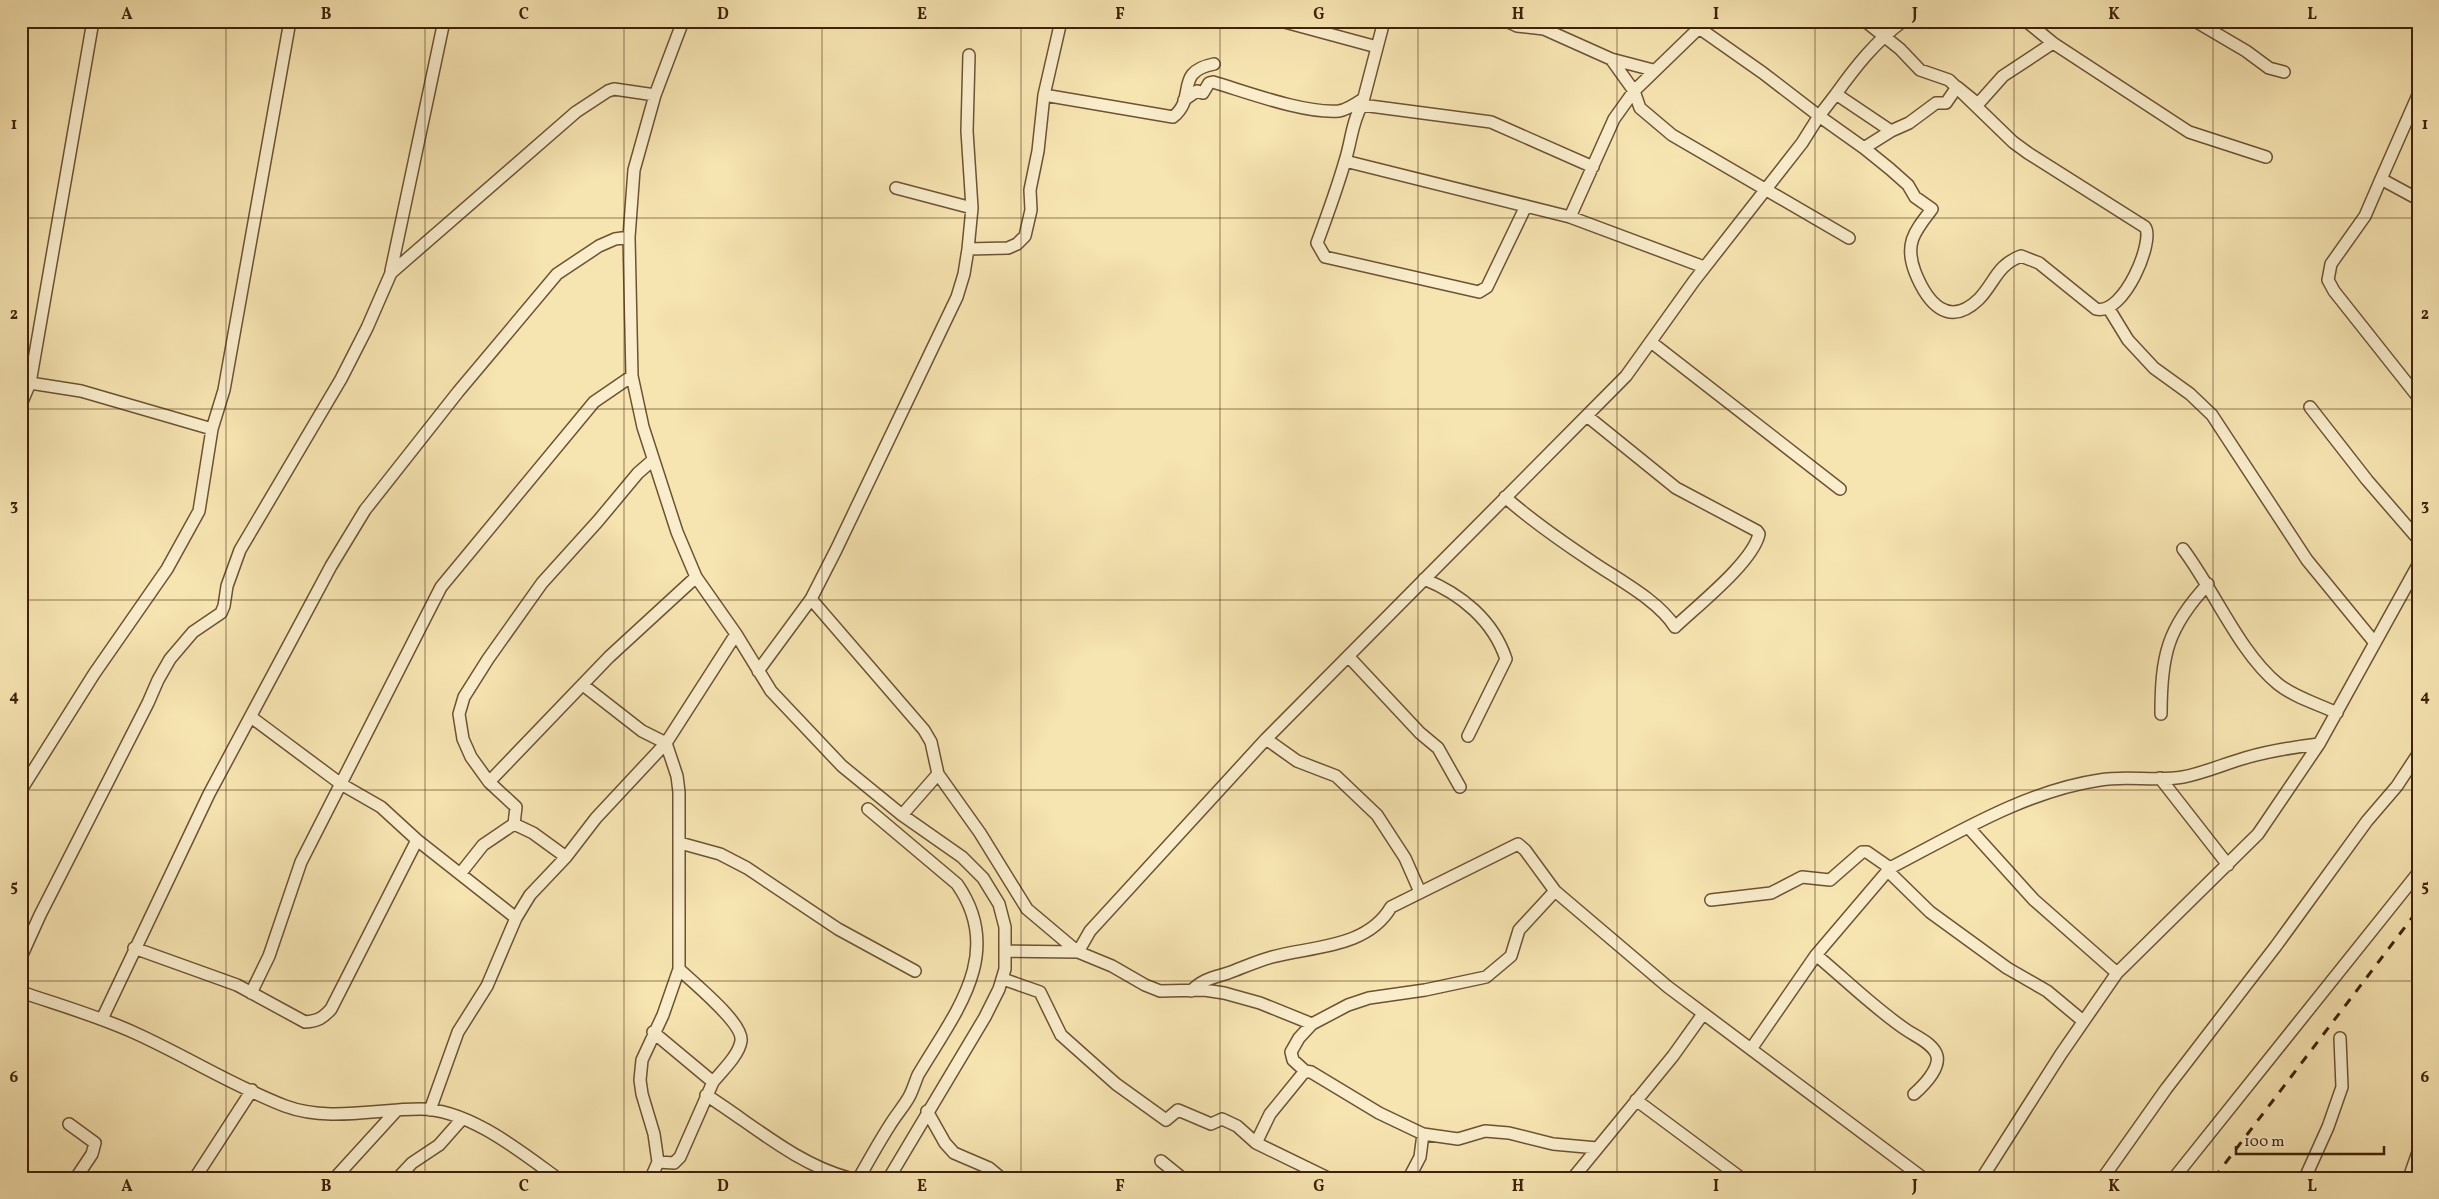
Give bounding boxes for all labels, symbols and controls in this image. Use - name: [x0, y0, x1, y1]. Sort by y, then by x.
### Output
- text: A: [121, 4, 133, 26]
- text: B: [321, 4, 332, 26]
- text: C: [519, 4, 529, 26]
- text: D: [717, 4, 729, 26]
- text: E: [917, 4, 927, 26]
- text: F: [1115, 4, 1125, 26]
- text: G: [1313, 4, 1325, 26]
- text: H: [1512, 4, 1524, 26]
- text: I: [1713, 4, 1719, 26]
- text: J: [1911, 4, 1918, 26]
- text: K: [2108, 4, 2120, 26]
- text: L: [2307, 4, 2317, 26]
- text: 1: [11, 114, 17, 136]
- text: 1: [2422, 114, 2428, 136]
- text: 2: [10, 304, 18, 326]
- text: 2: [2421, 304, 2429, 326]
- text: 3: [10, 495, 18, 517]
- text: 3: [2421, 495, 2429, 517]
- text: 4: [9, 686, 19, 708]
- text: 4: [2420, 686, 2430, 708]
- text: 5: [10, 876, 18, 898]
- text: 5: [2421, 876, 2429, 898]
- text: 6: [10, 1067, 19, 1089]
- text: 6: [2421, 1067, 2430, 1089]
- scale bar: [2236, 1124, 2384, 1156]
- text: 100 m: [2244, 1132, 2284, 1153]
- text: A: [121, 1176, 133, 1198]
- text: B: [321, 1176, 332, 1198]
- text: C: [519, 1176, 529, 1198]
- text: D: [717, 1176, 729, 1198]
- text: E: [917, 1176, 927, 1198]
- text: F: [1115, 1176, 1125, 1198]
- text: G: [1313, 1176, 1325, 1198]
- text: H: [1512, 1176, 1524, 1198]
- text: I: [1713, 1176, 1719, 1198]
- text: J: [1911, 1176, 1918, 1198]
- text: K: [2108, 1176, 2120, 1198]
- text: L: [2307, 1176, 2317, 1198]

